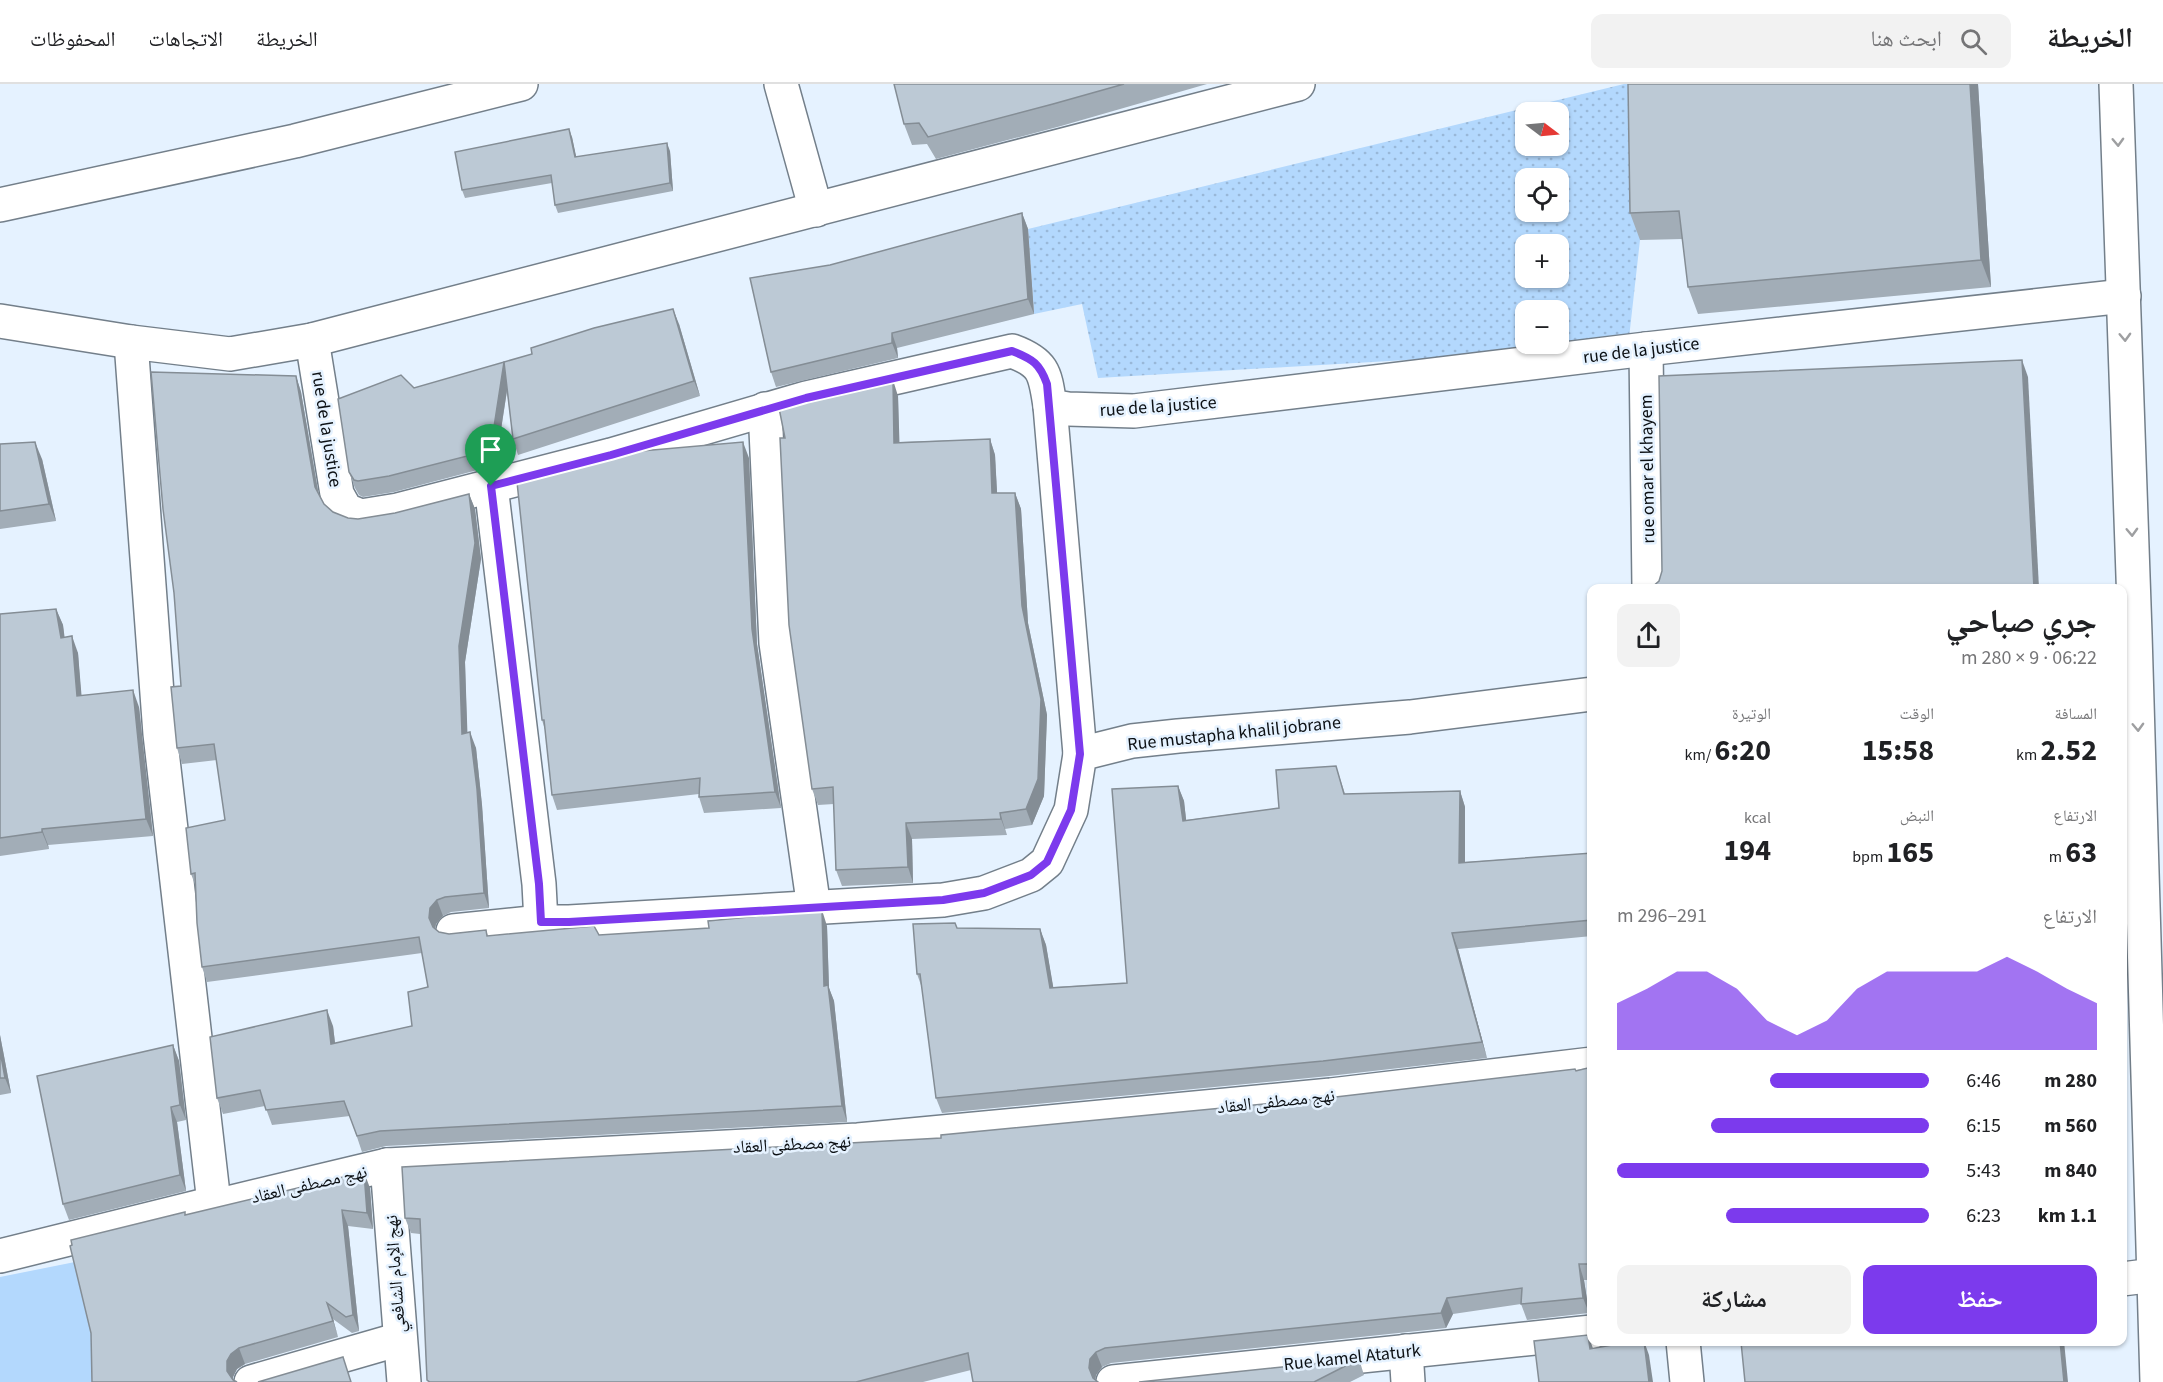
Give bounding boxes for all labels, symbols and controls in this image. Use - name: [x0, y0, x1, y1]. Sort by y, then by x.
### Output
- search box: [1591, 14, 2011, 68]
- text: الخريطة: [2047, 18, 2133, 58]
- text: ابحث هنا: [1871, 23, 1942, 55]
- text: المحفوظات: [30, 24, 115, 54]
- text: الاتجاهات: [148, 24, 223, 54]
- text: الخريطة: [256, 24, 318, 54]
- icon: search: [1957, 25, 1990, 58]
- north arrow: [1515, 102, 1569, 156]
- map controls: [1515, 102, 1569, 354]
- one-way arrow: [2112, 138, 2124, 147]
- button: locate: [1515, 168, 1569, 222]
- button: +: [1515, 234, 1569, 288]
- button: −: [1515, 300, 1569, 354]
- street label: rue de la justice: [1581, 331, 1701, 370]
- one-way arrow: [2119, 333, 2132, 342]
- street label: rue de la justice: [305, 369, 348, 489]
- street label: rue de la justice: [1099, 390, 1217, 423]
- street label: rue omar el khayem: [1634, 394, 1661, 544]
- pin: [465, 424, 516, 486]
- icon: arrive: [474, 433, 507, 466]
- one-way arrow: [2126, 528, 2138, 537]
- text: جري صباحي: [1945, 598, 2097, 645]
- button: share: [1617, 604, 1680, 667]
- text: 06:22 · 9 × 280 m: [1961, 644, 2097, 672]
- text: الوتيرة: [1732, 703, 1771, 725]
- text: الوقت: [1900, 703, 1934, 725]
- text: المسافة: [2055, 703, 2097, 725]
- street label: Rue mustapha khalil jobrane: [1126, 710, 1342, 757]
- one-way arrow: [2132, 723, 2145, 732]
- text: 6:20: [1714, 729, 1771, 772]
- text: 15:58: [1862, 729, 1934, 772]
- text: 2.52: [2040, 729, 2097, 772]
- text: /km: [1684, 744, 1714, 766]
- text: km: [2016, 744, 2040, 766]
- text: النبض: [1900, 805, 1934, 827]
- text: الارتفاع: [2053, 805, 2097, 827]
- text: kcal: [1744, 807, 1771, 829]
- text: 194: [1723, 829, 1771, 872]
- text: 165: [1886, 831, 1934, 874]
- text: 63: [2065, 831, 2097, 874]
- text: bpm: [1852, 846, 1886, 868]
- text: m: [2049, 846, 2065, 868]
- text: 291–296 m: [1617, 902, 1707, 930]
- text: الارتفاع: [2042, 903, 2097, 931]
- text: 6:46: [1966, 1067, 2001, 1095]
- text: 280 m: [2044, 1067, 2097, 1095]
- street label: نهج مصطفى العقاد: [1216, 1083, 1336, 1120]
- text: 6:15: [1966, 1112, 2001, 1140]
- text: 560 m: [2044, 1112, 2097, 1140]
- street label: نهج مصطفى العقاد: [732, 1129, 852, 1160]
- text: 5:43: [1966, 1157, 2001, 1185]
- text: 840 m: [2044, 1157, 2097, 1185]
- street label: نهج مصطفى العقاد: [249, 1159, 370, 1210]
- text: 6:23: [1966, 1202, 2001, 1230]
- text: 1.1 km: [2038, 1202, 2097, 1230]
- street label: نهج الإمام الشافعي: [379, 1214, 414, 1334]
- button: مشاركة: [1617, 1265, 1851, 1334]
- button: حفظ: [1863, 1265, 2097, 1334]
- street label: Rue kamel Ataturk: [1282, 1338, 1422, 1377]

